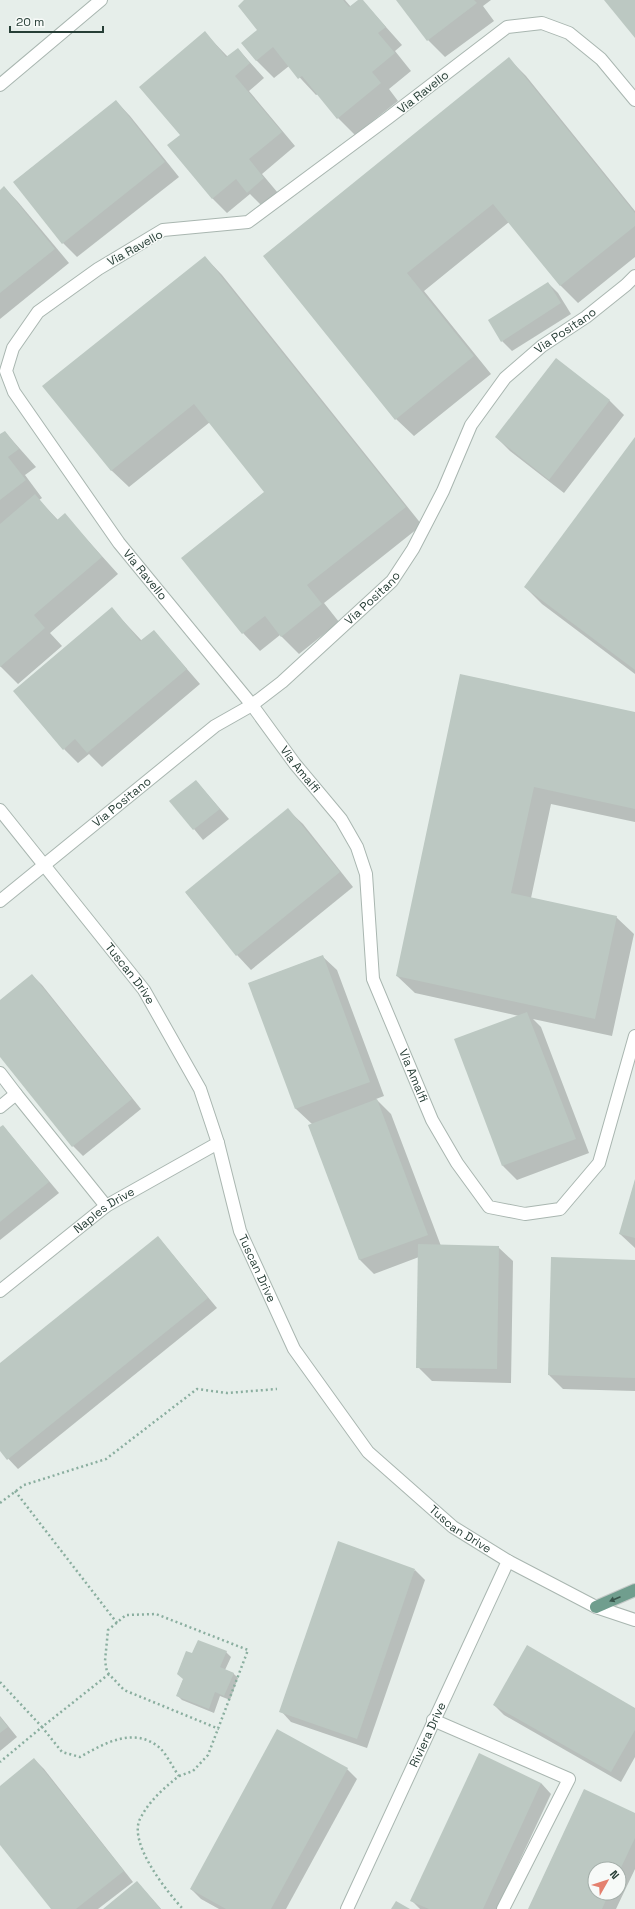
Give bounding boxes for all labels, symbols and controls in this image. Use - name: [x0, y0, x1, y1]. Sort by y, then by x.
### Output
- scale bar: [10, 8, 103, 34]
- text: 20 m: [16, 14, 44, 30]
- street label: Via Ravello: [394, 67, 452, 117]
- street label: Via Ravello: [104, 226, 166, 270]
- street label: Via Positano: [531, 304, 599, 357]
- street label: Via Ravello: [119, 546, 171, 603]
- street label: Via Positano: [341, 568, 404, 629]
- street label: Via Amalfi: [276, 743, 324, 796]
- street label: Via Positano: [89, 773, 154, 831]
- street label: Tuscan Drive: [101, 940, 158, 1007]
- street label: Via Amalfi: [395, 1047, 432, 1105]
- street label: Naples Drive: [70, 1184, 137, 1237]
- street label: Tuscan Drive: [235, 1232, 280, 1305]
- street label: Tuscan Drive: [426, 1502, 494, 1557]
- one-way arrow: [610, 1596, 621, 1602]
- street label: Riviera Drive: [406, 1700, 450, 1770]
- north arrow: [587, 1861, 627, 1901]
- text: N: [607, 1867, 623, 1882]

